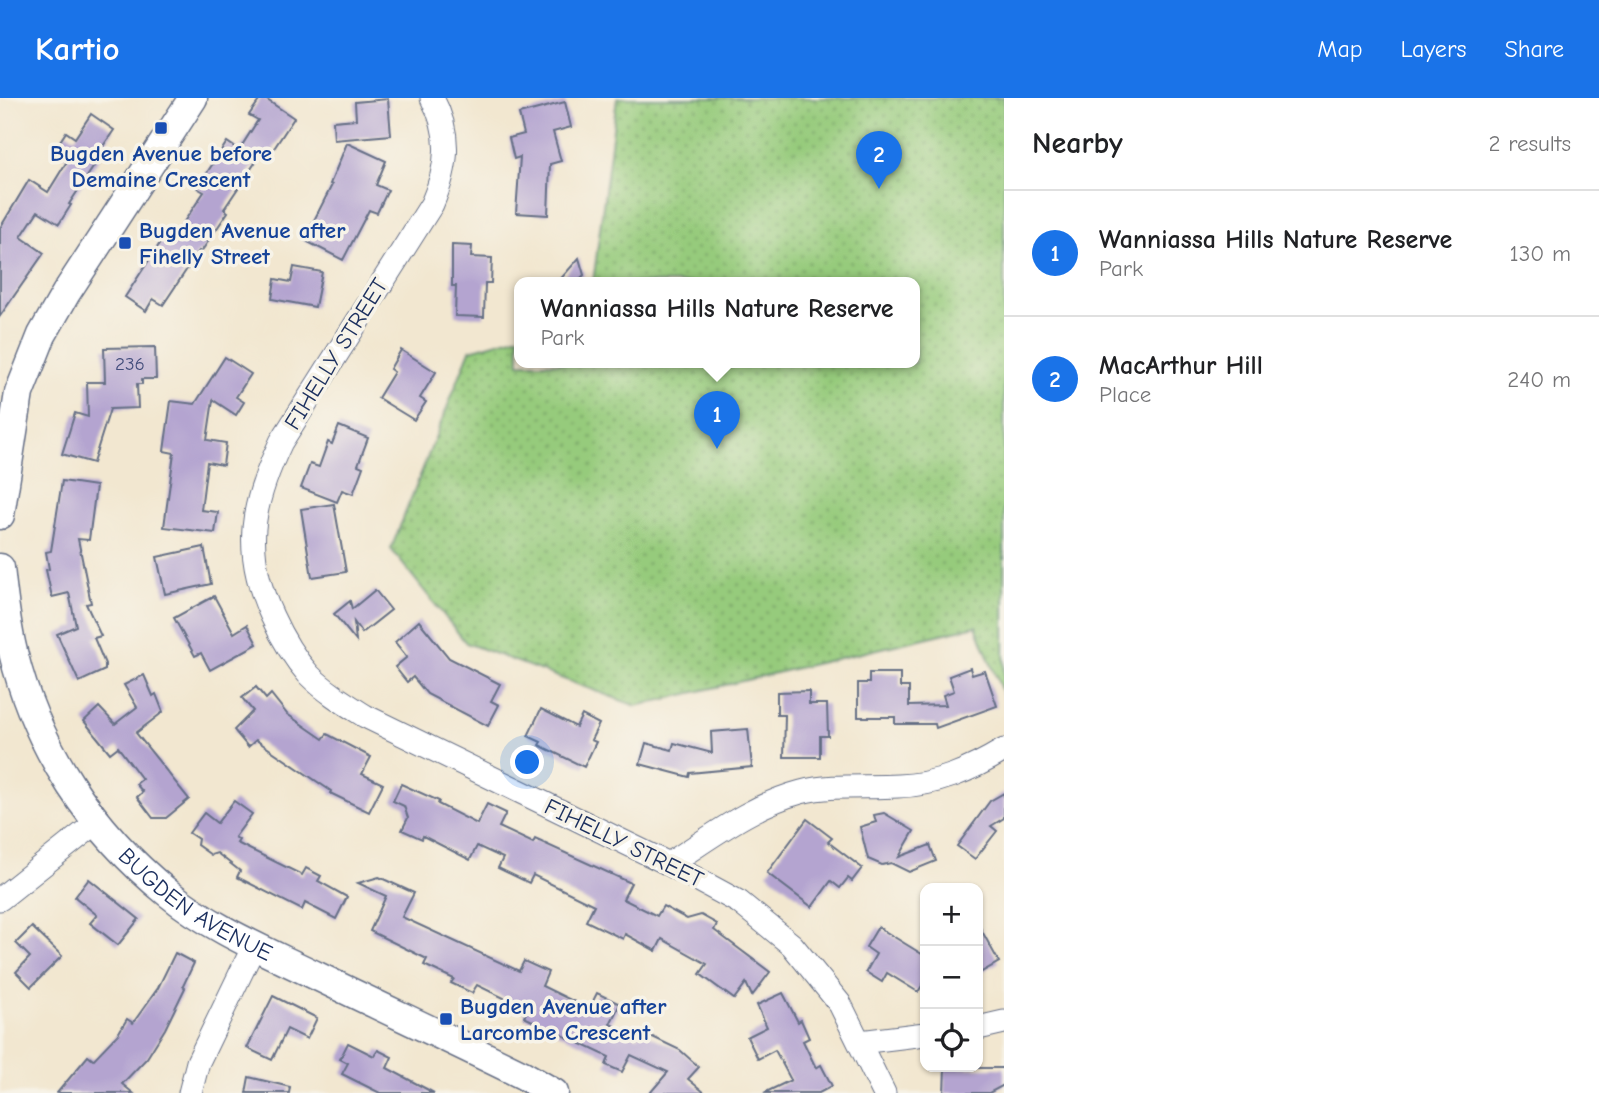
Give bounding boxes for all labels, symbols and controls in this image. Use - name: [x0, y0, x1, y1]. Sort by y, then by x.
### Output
- text: Kartio: [35, 30, 120, 68]
- text: Map: [1317, 35, 1363, 63]
- text: Layers: [1401, 35, 1466, 63]
- text: Share: [1504, 35, 1564, 63]
- marker: Bugden Avenue before Demaine Crescent: [153, 120, 169, 136]
- text: Nearby: [1032, 126, 1123, 161]
- text: 2 results: [1489, 130, 1571, 157]
- pin: 2: [856, 131, 902, 189]
- place label: Bugden Avenue before Demaine Crescent: [50, 140, 272, 193]
- place label: Bugden Avenue after Fihelly Street: [139, 217, 346, 270]
- text: Wanniassa Hills Nature Reserve: [1099, 225, 1452, 255]
- marker: Bugden Avenue after Fihelly Street: [117, 235, 133, 251]
- text: 1: [1050, 240, 1060, 267]
- text: 130 m: [1510, 240, 1571, 267]
- text: Park: [1099, 255, 1143, 282]
- street label: FIHELLY STREET: [279, 273, 393, 435]
- popup: [514, 277, 920, 368]
- text: Wanniassa Hills Nature Reserve: [540, 294, 894, 324]
- text: Park: [540, 324, 584, 351]
- text: MacArthur Hill: [1099, 351, 1263, 381]
- house number: 236: [115, 353, 145, 375]
- text: 2: [1049, 366, 1061, 393]
- text: 240 m: [1507, 366, 1571, 393]
- text: Place: [1099, 381, 1151, 408]
- pin: 1: [694, 391, 740, 449]
- your location: [510, 745, 544, 779]
- street label: FIHELLY STREET: [540, 793, 708, 893]
- street label: BUGDEN AVENUE: [113, 842, 277, 966]
- map controls: [920, 883, 983, 1072]
- button: +: [920, 883, 983, 946]
- button: −: [920, 946, 983, 1009]
- place label: Bugden Avenue after Larcombe Crescent: [460, 993, 667, 1046]
- button: locate: [920, 1009, 983, 1072]
- marker: Bugden Avenue after Larcombe Crescent: [438, 1011, 454, 1027]

